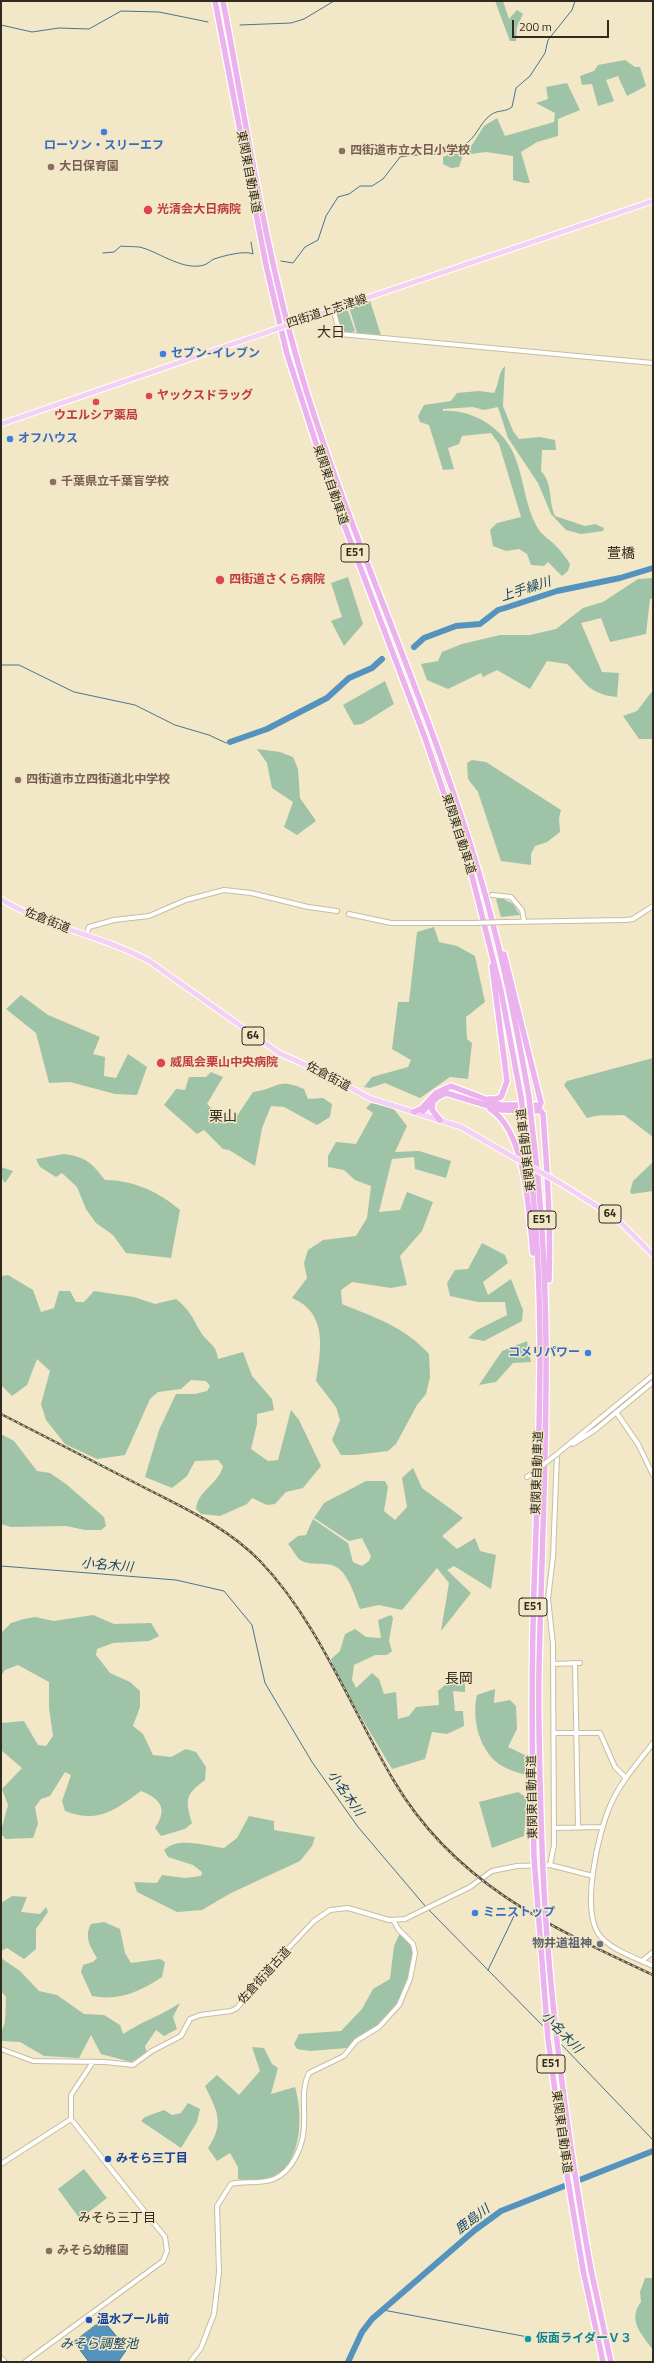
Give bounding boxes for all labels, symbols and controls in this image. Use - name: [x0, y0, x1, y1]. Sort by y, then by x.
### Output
- scale bar: [514, 12, 611, 38]
- text: 200 m: [519, 17, 552, 36]
- marker: ローソン・スリーエフ: [99, 127, 109, 137]
- street label: 東関東自動車道: [233, 129, 263, 215]
- place label: ローソン・スリーエフ: [44, 139, 164, 153]
- place label: 四街道市立大日小学校: [350, 144, 470, 158]
- marker: 四街道市立大日小学校: [337, 146, 347, 156]
- place label: 大日保育園: [59, 160, 119, 174]
- marker: 大日保育園: [46, 162, 56, 172]
- place label: 光清会大日病院: [157, 203, 241, 217]
- marker: 光清会大日病院: [142, 204, 154, 216]
- street label: 四街道上志津線: [285, 292, 369, 332]
- district label: 大日: [317, 326, 345, 342]
- place label: セブン-イレブン: [171, 347, 260, 361]
- marker: セブン-イレブン: [158, 349, 168, 359]
- place label: ヤックスドラッグ: [157, 389, 253, 403]
- marker: ヤックスドラッグ: [144, 391, 154, 401]
- marker: ウエルシア薬局: [91, 397, 101, 407]
- place label: ウエルシア薬局: [54, 409, 138, 423]
- place label: オフハウス: [18, 432, 78, 446]
- marker: オフハウス: [5, 434, 15, 444]
- street label: 東関東自動車道: [310, 443, 350, 527]
- place label: 千葉県立千葉盲学校: [61, 475, 169, 489]
- marker: 千葉県立千葉盲学校: [48, 477, 58, 487]
- road number: E51: [341, 544, 369, 562]
- district label: 萱橋: [607, 547, 635, 563]
- place label: 四街道さくら病院: [229, 573, 325, 587]
- marker: 四街道さくら病院: [214, 574, 226, 586]
- water label: 上手繰川: [499, 575, 553, 605]
- place label: 四街道市立四街道北中学校: [26, 773, 170, 787]
- marker: 四街道市立四街道北中学校: [13, 775, 23, 785]
- street label: 東関東自動車道: [438, 792, 478, 876]
- street label: 佐倉街道: [22, 905, 72, 937]
- road number: 64: [242, 1027, 264, 1045]
- place label: 威風会栗山中央病院: [170, 1056, 278, 1070]
- marker: 威風会栗山中央病院: [155, 1057, 167, 1069]
- street label: 佐倉街道: [303, 1059, 353, 1095]
- street label: 東関東自動車道: [515, 1107, 539, 1193]
- district label: 栗山: [209, 1110, 237, 1126]
- road number: 64: [599, 1205, 621, 1223]
- road number: E51: [528, 1211, 556, 1229]
- place label: コメリパワー: [508, 1346, 580, 1360]
- marker: コメリパワー: [583, 1348, 593, 1358]
- street label: 東関東自動車道: [529, 1431, 547, 1515]
- water label: 小名木川: [80, 1556, 134, 1576]
- road number: E51: [519, 1598, 547, 1616]
- district label: 長岡: [445, 1672, 473, 1688]
- street label: 東関東自動車道: [525, 1755, 541, 1839]
- water label: 小名木川: [324, 1768, 366, 1820]
- place label: ミニストップ: [483, 1906, 555, 1920]
- marker: ミニストップ: [470, 1908, 480, 1918]
- place label: 物井道祖神: [532, 1937, 592, 1951]
- marker: 物井道祖神: [595, 1939, 605, 1949]
- street label: 佐倉街道古道: [236, 1944, 294, 2008]
- water label: 小名木川: [537, 2009, 585, 2057]
- road number: E51: [537, 2055, 565, 2073]
- street label: 東関東自動車道: [548, 2089, 574, 2175]
- place label: みそら三丁目: [116, 2152, 188, 2166]
- marker: みそら三丁目: [103, 2154, 113, 2164]
- water label: 鹿島川: [453, 2202, 493, 2238]
- district label: みそら三丁目: [78, 2211, 156, 2227]
- place label: みそら幼稚園: [57, 2244, 129, 2258]
- marker: みそら幼稚園: [44, 2246, 54, 2256]
- place label: 温水プール前: [97, 2313, 169, 2327]
- marker: 温水プール前: [84, 2315, 94, 2325]
- place label: 仮面ライダーＶ３: [536, 2332, 632, 2346]
- marker: 仮面ライダーＶ３: [523, 2334, 533, 2344]
- water label: みそら調整池: [60, 2337, 138, 2353]

